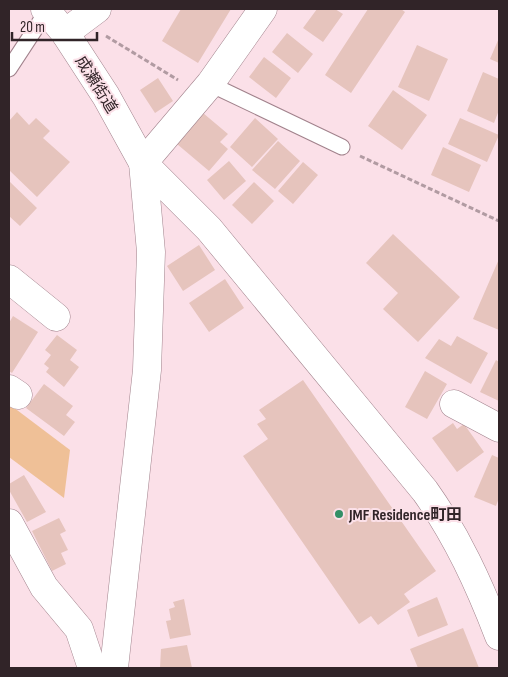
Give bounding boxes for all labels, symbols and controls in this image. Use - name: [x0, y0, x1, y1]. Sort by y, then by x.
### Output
- scale bar: [12, 10, 98, 42]
- text: 20 m: [20, 18, 45, 37]
- street label: 成瀬街道: [71, 53, 121, 117]
- place label: JMF Residence町田: [348, 506, 462, 525]
- marker: JMF Residence町田: [333, 508, 345, 520]

